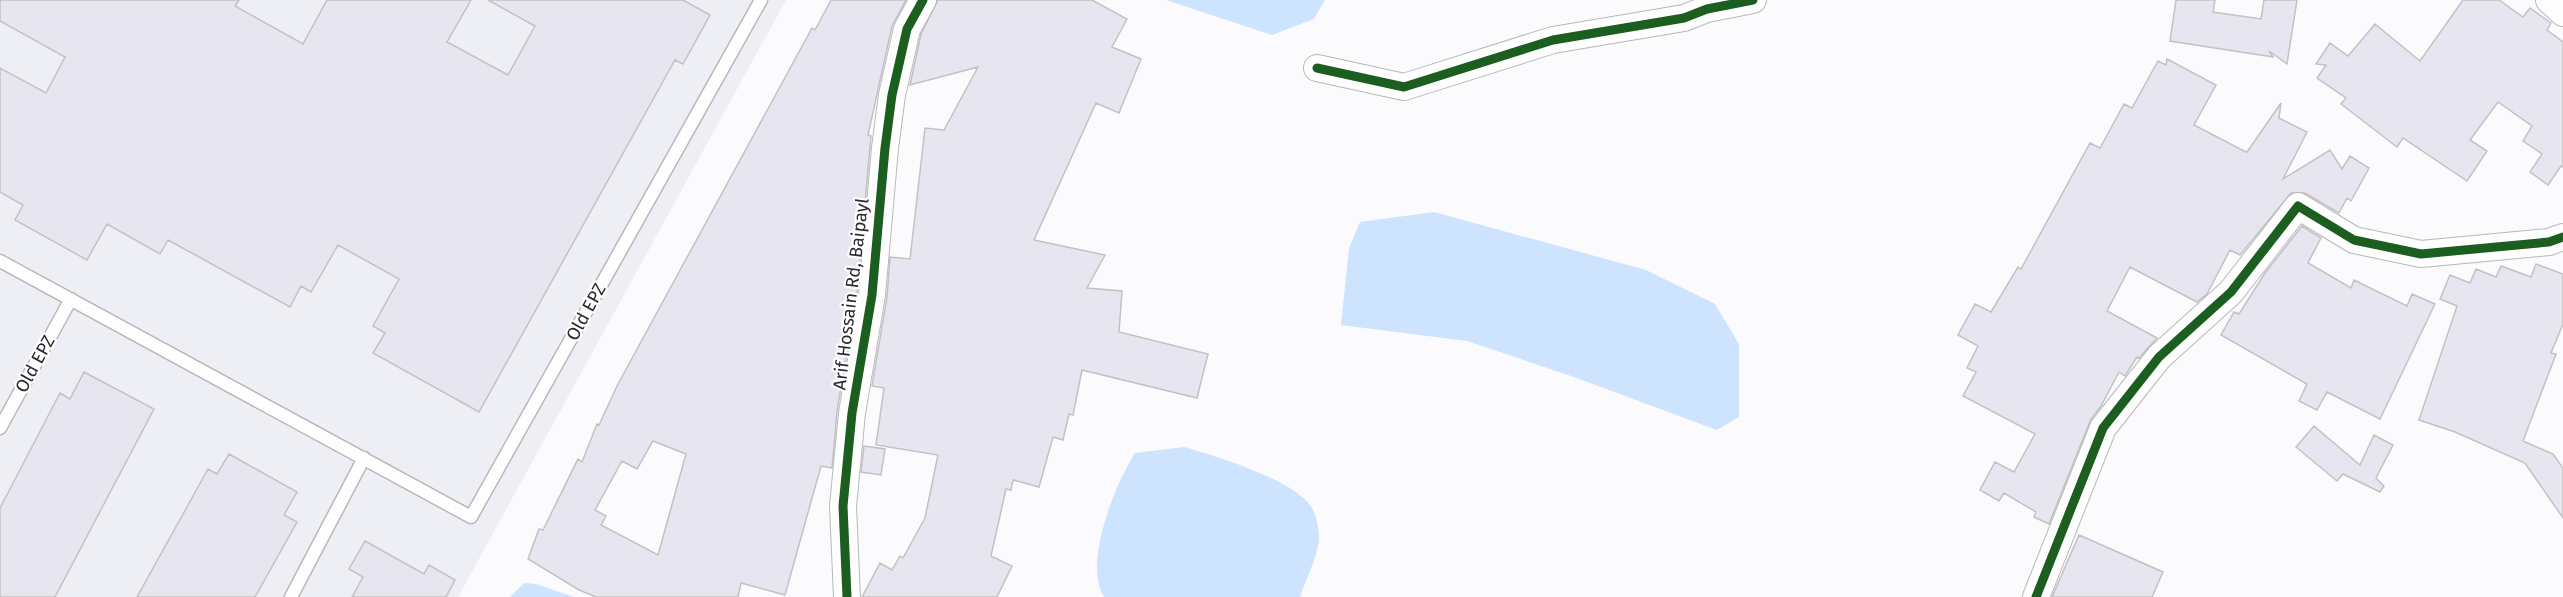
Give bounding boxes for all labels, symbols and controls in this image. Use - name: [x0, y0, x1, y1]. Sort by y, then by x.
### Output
- street label: Arif Hossain Rd, Baipayl: [828, 197, 874, 391]
- street label: Old EPZ: [561, 280, 611, 344]
- street label: Old EPZ: [10, 332, 60, 396]

